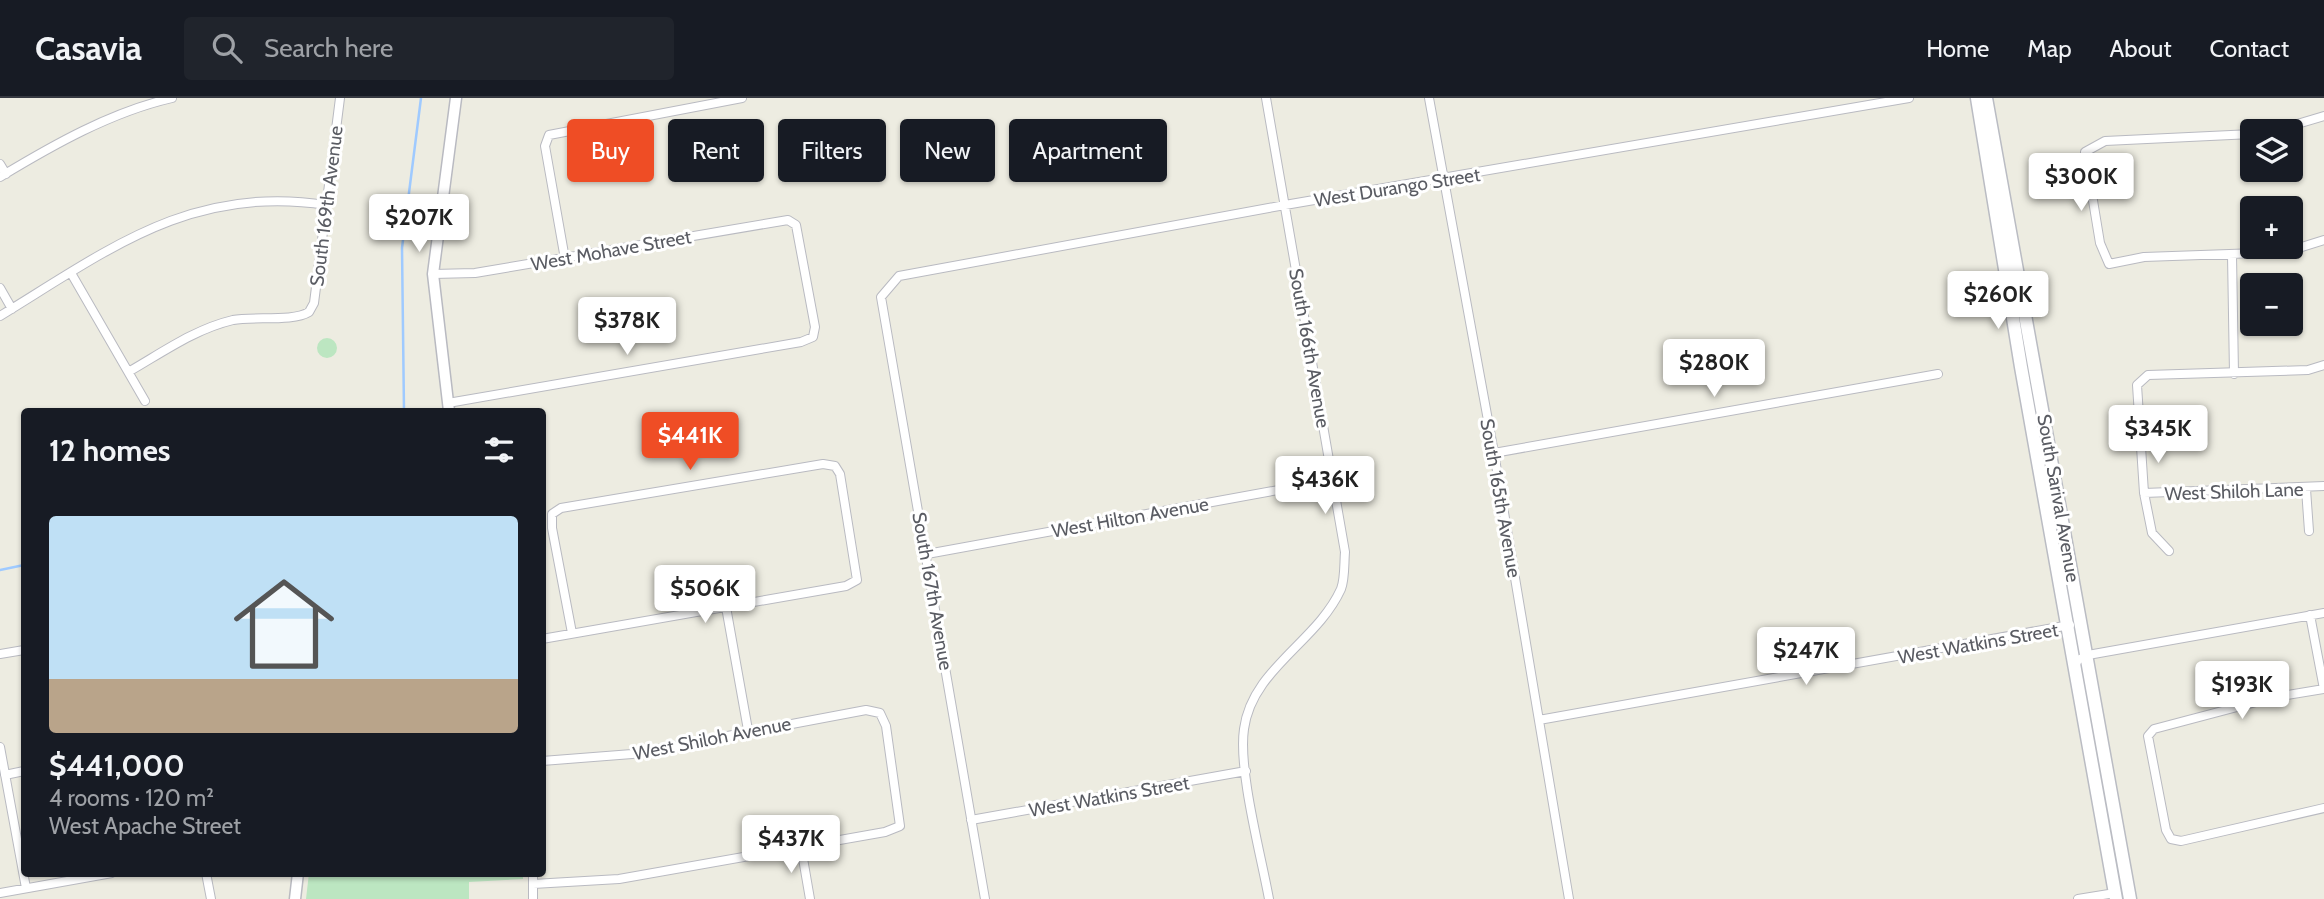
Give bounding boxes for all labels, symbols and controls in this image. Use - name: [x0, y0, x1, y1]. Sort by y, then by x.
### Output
- search box: [184, 17, 674, 80]
- text: Casavia: [35, 28, 142, 68]
- icon: search: [208, 29, 246, 67]
- text: Search here: [264, 32, 393, 64]
- text: Home: [1926, 34, 1989, 63]
- text: Map: [2027, 34, 2072, 63]
- text: About: [2110, 34, 2172, 63]
- text: Contact: [2210, 34, 2289, 63]
- chip: Buy: [567, 119, 654, 182]
- chip: Rent: [668, 119, 764, 182]
- chip: Filters: [778, 119, 886, 182]
- chip: New: [900, 119, 995, 182]
- chip: Apartment: [1009, 119, 1167, 182]
- map controls: [2240, 119, 2303, 336]
- button: layers: [2240, 119, 2303, 182]
- street label: South 169th Avenue: [305, 124, 348, 288]
- pin: $300K: [2032, 153, 2130, 213]
- text: $300K: [2045, 162, 2117, 190]
- street label: West Durango Street: [1312, 163, 1482, 212]
- pin: $207K: [370, 194, 468, 254]
- button: +: [2240, 196, 2303, 259]
- text: $207K: [385, 203, 453, 231]
- street label: West Mohave Street: [529, 225, 694, 276]
- street label: South 166th Avenue: [1284, 267, 1335, 430]
- pin: $260K: [1949, 272, 2047, 331]
- button: −: [2240, 273, 2303, 336]
- text: $260K: [1963, 280, 2033, 308]
- pin: $378K: [578, 298, 676, 357]
- text: $378K: [594, 306, 660, 334]
- pin: $280K: [1665, 340, 1763, 399]
- text: $280K: [1679, 348, 1749, 376]
- pin: $345K: [2109, 406, 2207, 465]
- pin: $441K: [641, 412, 739, 472]
- street label: South Sarival Avenue: [2032, 412, 2085, 584]
- text: $345K: [2125, 414, 2191, 442]
- street label: South 165th Avenue: [1475, 417, 1526, 580]
- text: $441K: [658, 421, 722, 449]
- icon: filters: [480, 431, 518, 469]
- text: 12 homes: [49, 432, 171, 469]
- pin: $436K: [1276, 456, 1374, 516]
- text: $436K: [1291, 465, 1359, 493]
- street label: West Shiloh Lane: [2164, 478, 2304, 505]
- street label: West Hilton Avenue: [1050, 492, 1211, 543]
- street label: South 167th Avenue: [907, 510, 958, 672]
- icon: home: [221, 561, 347, 687]
- pin: $506K: [656, 566, 754, 625]
- text: $506K: [670, 574, 740, 602]
- street label: West Watkins Street: [1896, 618, 2061, 669]
- pin: $247K: [1757, 628, 1855, 687]
- text: $247K: [1773, 636, 1839, 664]
- pin: $193K: [2193, 662, 2291, 721]
- text: $193K: [2211, 670, 2273, 698]
- street label: West Shiloh Avenue: [631, 712, 793, 765]
- text: $441,000: [49, 747, 185, 784]
- street label: West Watkins Street: [1027, 771, 1192, 822]
- text: 4 rooms · 120 m²: [49, 784, 214, 812]
- text: West Apache Street: [49, 812, 241, 840]
- pin: $437K: [742, 816, 840, 875]
- text: $437K: [758, 824, 824, 852]

